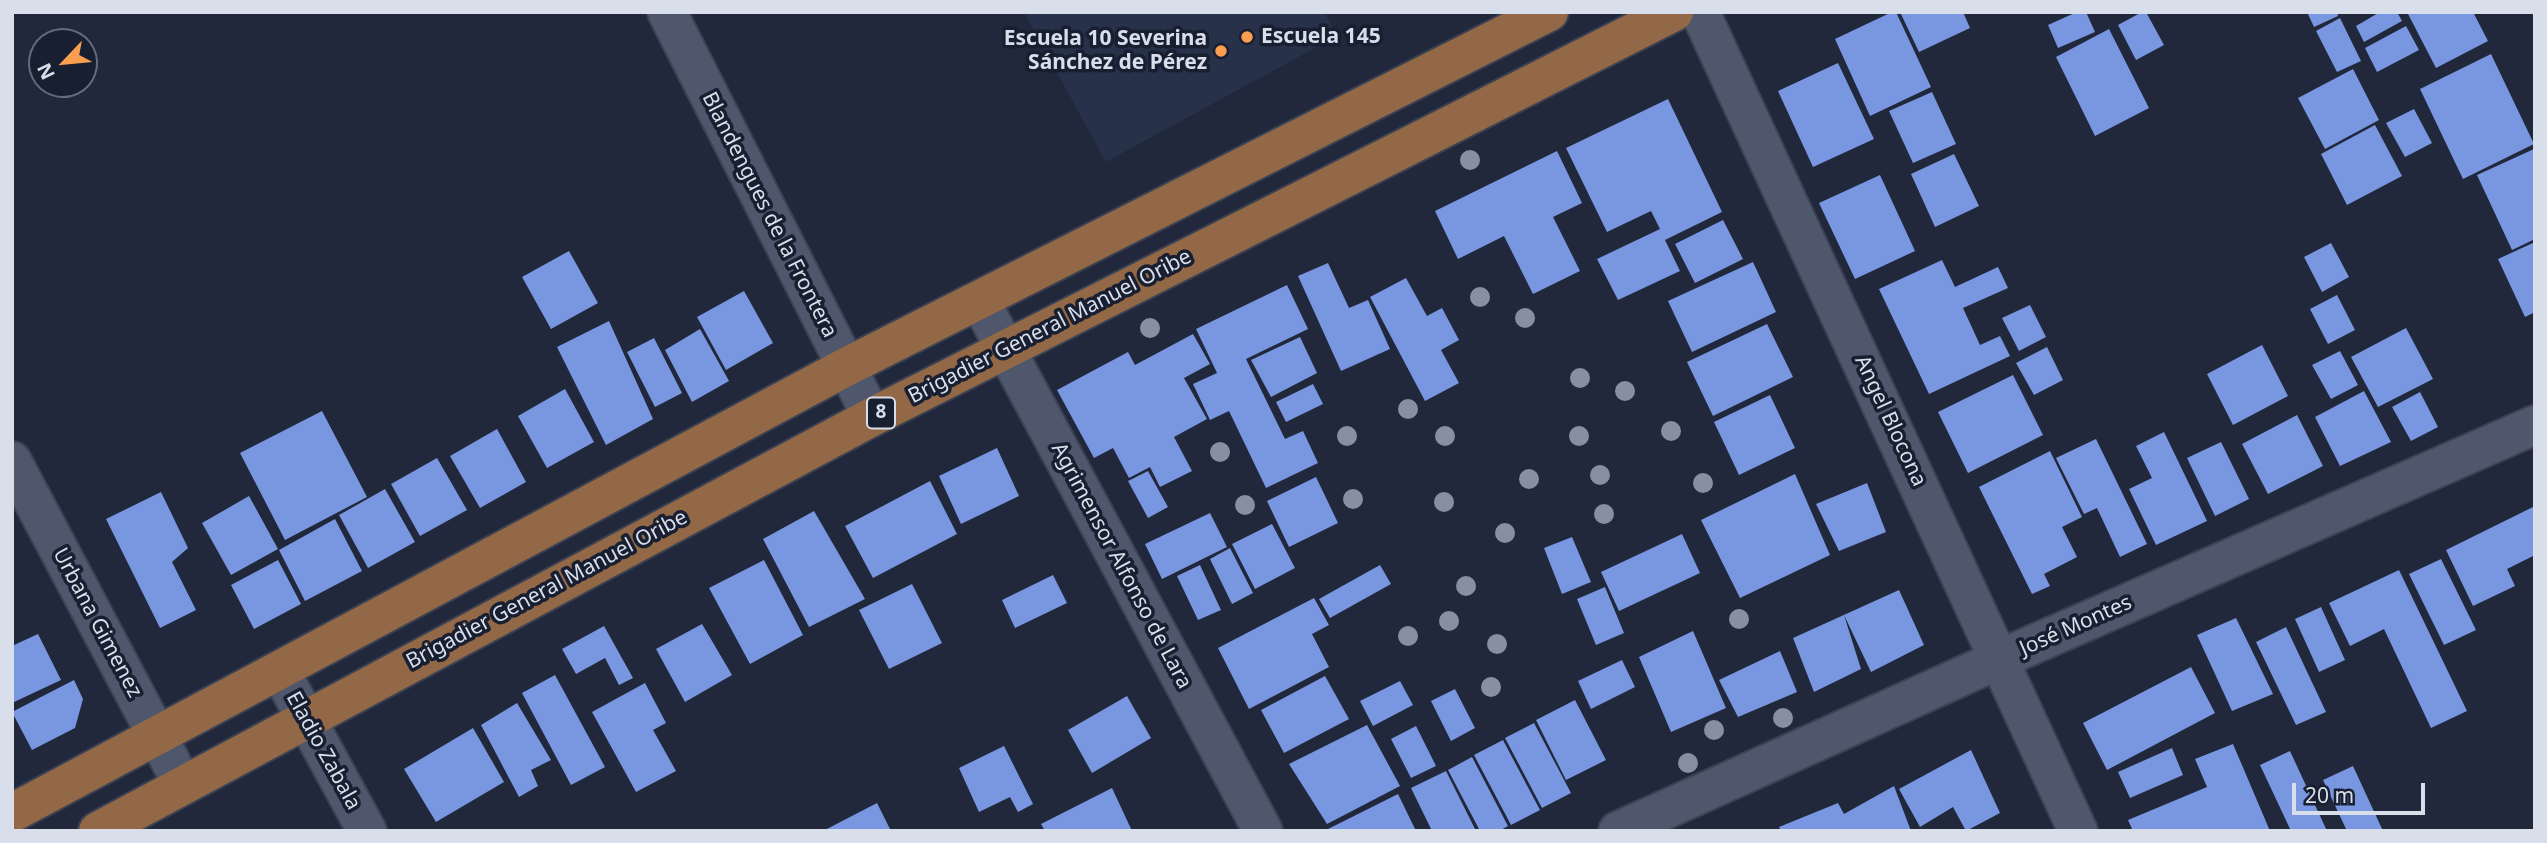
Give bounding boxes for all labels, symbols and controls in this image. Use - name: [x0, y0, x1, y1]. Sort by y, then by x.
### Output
- place label: Escuela 145: [1261, 24, 1381, 50]
- place label: Escuela 10 Severina Sánchez de Pérez: [1004, 26, 1207, 76]
- north arrow: [28, 28, 98, 98]
- marker: Escuela 145: [1239, 29, 1255, 45]
- marker: Escuela 10 Severina Sánchez de Pérez: [1213, 43, 1229, 59]
- text: N: [31, 59, 61, 84]
- street label: Blandengues de la Frontera: [696, 88, 842, 342]
- street label: Brigadier General Manuel Oribe: [904, 244, 1196, 410]
- street label: Angel Blocona: [1849, 352, 1931, 490]
- road number: 8: [867, 398, 895, 428]
- street label: Agrimensor Alfonso de Lara: [1045, 439, 1197, 693]
- street label: Brigadier General Manuel Oribe: [402, 505, 692, 675]
- street label: Urbana Gimenez: [47, 544, 147, 702]
- street label: José Montes: [2016, 590, 2136, 662]
- street label: Eladio Zabala: [280, 688, 366, 814]
- scale bar: [2295, 770, 2428, 814]
- text: 20 m: [2305, 781, 2354, 809]

